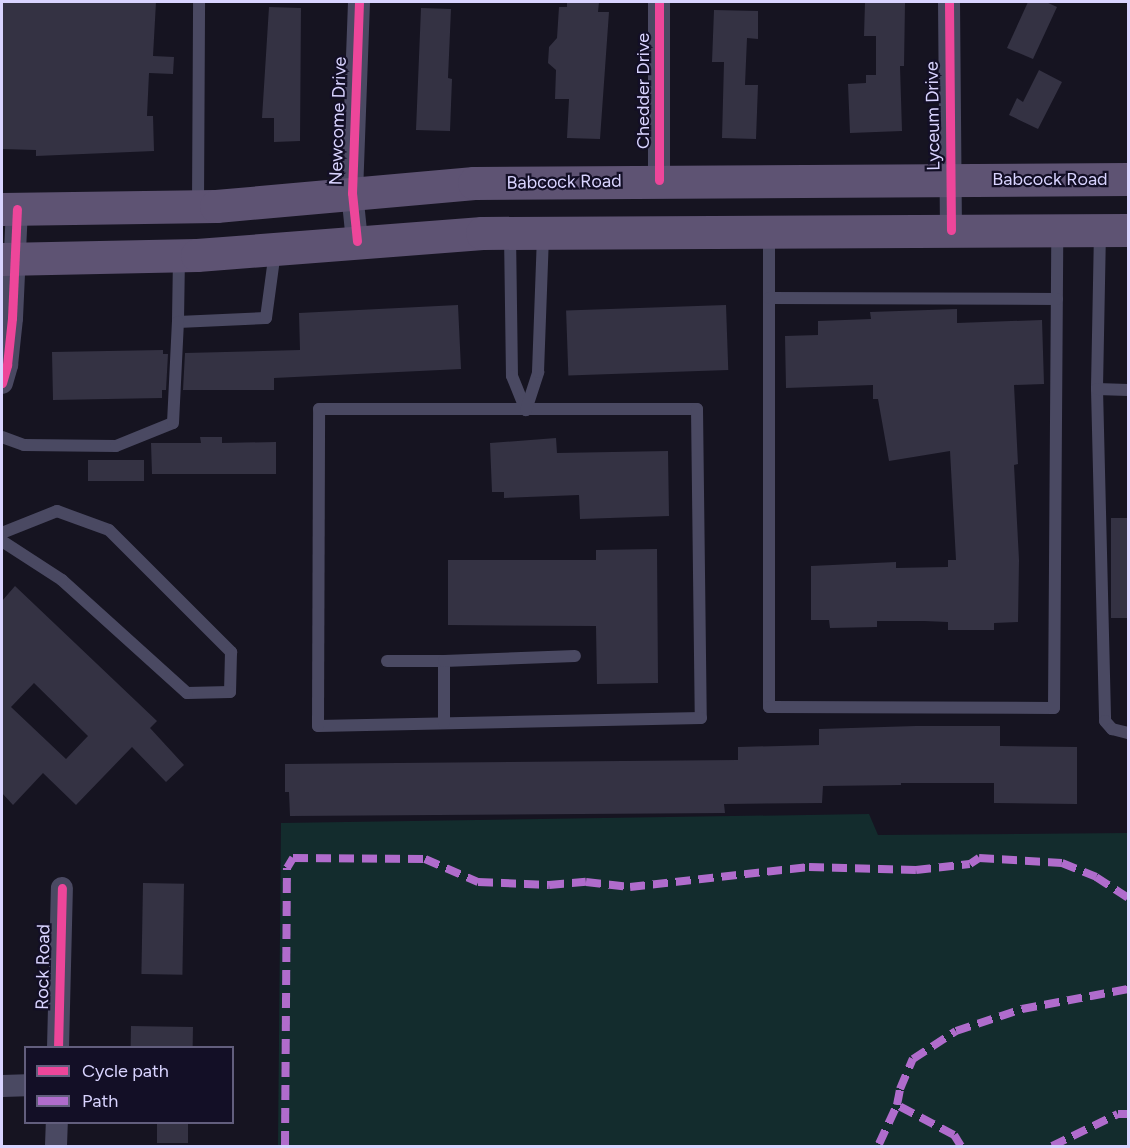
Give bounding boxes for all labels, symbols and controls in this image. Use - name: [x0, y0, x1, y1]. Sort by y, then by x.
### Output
- street label: Chedder Drive: [632, 33, 654, 149]
- street label: Newcome Drive: [325, 56, 351, 186]
- street label: Lyceum Drive: [921, 61, 945, 171]
- street label: Babcock Road: [992, 168, 1108, 190]
- street label: Babcock Road: [506, 170, 622, 194]
- street label: Rock Road: [31, 924, 55, 1010]
- legend: [24, 1046, 234, 1124]
- text: Cycle path: [82, 1060, 169, 1082]
- text: Path: [82, 1090, 118, 1112]

